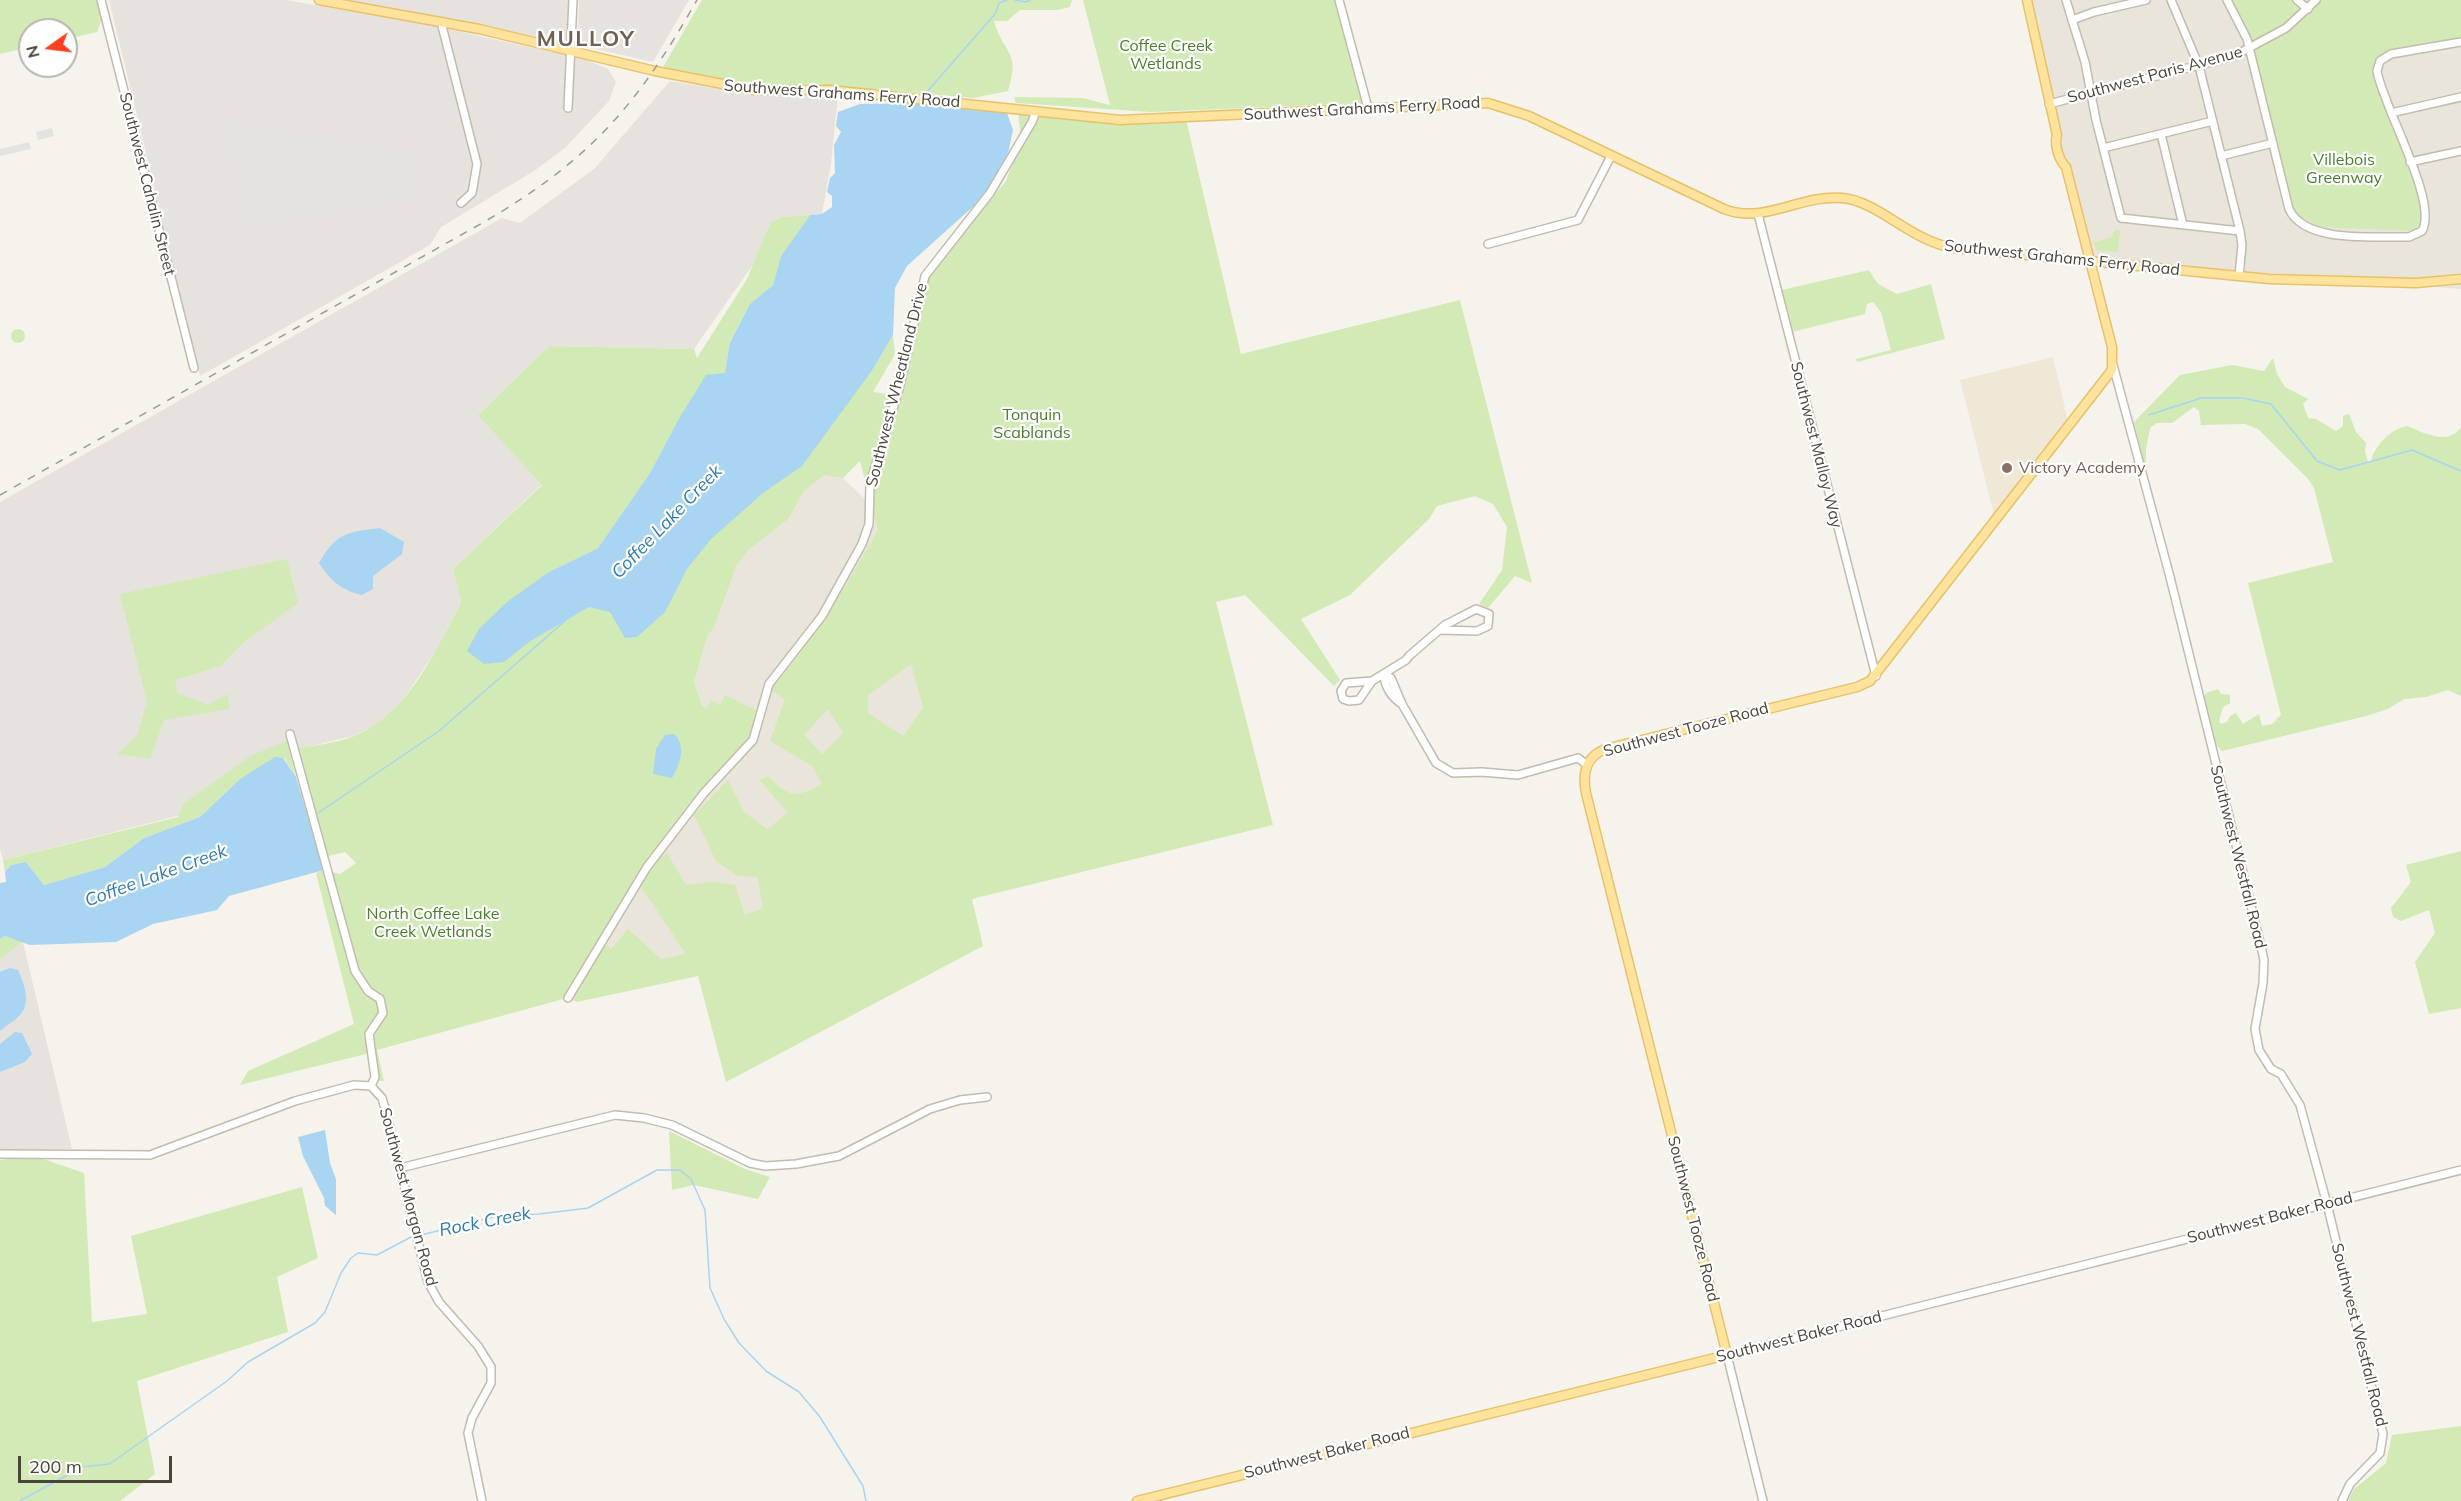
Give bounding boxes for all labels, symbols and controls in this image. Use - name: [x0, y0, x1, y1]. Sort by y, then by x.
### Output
- north arrow: [18, 18, 78, 78]
- district label: MULLOY: [537, 26, 635, 52]
- park label: Coffee Creek Wetlands: [1119, 36, 1213, 74]
- street label: Southwest Paris Avenue: [2065, 42, 2245, 108]
- text: N: [21, 44, 44, 60]
- street label: Southwest Grahams Ferry Road: [723, 76, 961, 112]
- street label: Southwest Cahalin Street: [115, 90, 179, 278]
- street label: Southwest Grahams Ferry Road: [1243, 93, 1481, 125]
- park label: Villebois Greenway: [2306, 150, 2382, 188]
- street label: Southwest Grahams Ferry Road: [1943, 236, 2181, 280]
- street label: Southwest Wheatland Drive: [862, 281, 932, 489]
- street label: Southwest Malloy Way: [1786, 360, 1846, 530]
- park label: Tonquin Scablands: [993, 405, 1071, 443]
- place label: Victory Academy: [2019, 458, 2145, 478]
- water label: Coffee Lake Creek: [607, 461, 727, 583]
- marker: Victory Academy: [2000, 461, 2014, 475]
- street label: Southwest Tooze Road: [1601, 699, 1771, 761]
- street label: Southwest Westfall Road: [2206, 763, 2270, 951]
- water label: Coffee Lake Creek: [82, 840, 230, 912]
- park label: North Coffee Lake Creek Wetlands: [367, 904, 499, 942]
- street label: Southwest Morgan Road: [375, 1106, 441, 1288]
- street label: Southwest Tooze Road: [1663, 1134, 1723, 1304]
- street label: Southwest Baker Road: [2185, 1188, 2355, 1248]
- water label: Rock Creek: [437, 1203, 533, 1241]
- street label: Southwest Westfall Road: [2327, 1241, 2391, 1429]
- street label: Southwest Baker Road: [1714, 1307, 1884, 1367]
- street label: Southwest Baker Road: [1242, 1423, 1412, 1483]
- scale bar: [21, 1444, 176, 1482]
- text: 200 m: [29, 1455, 82, 1478]

